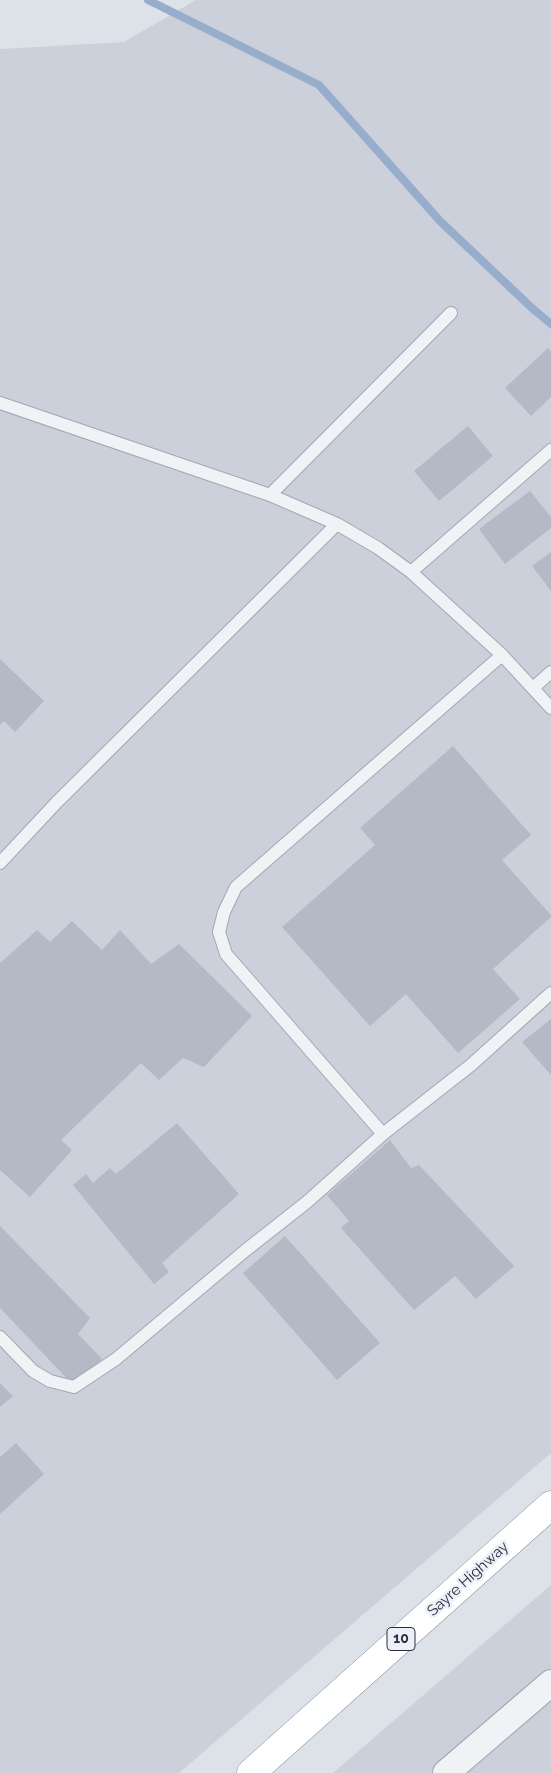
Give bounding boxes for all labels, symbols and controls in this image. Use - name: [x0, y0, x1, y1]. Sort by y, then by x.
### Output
- street label: Sayre Highway: [424, 1538, 512, 1620]
- road number: 10: [387, 1628, 415, 1650]

